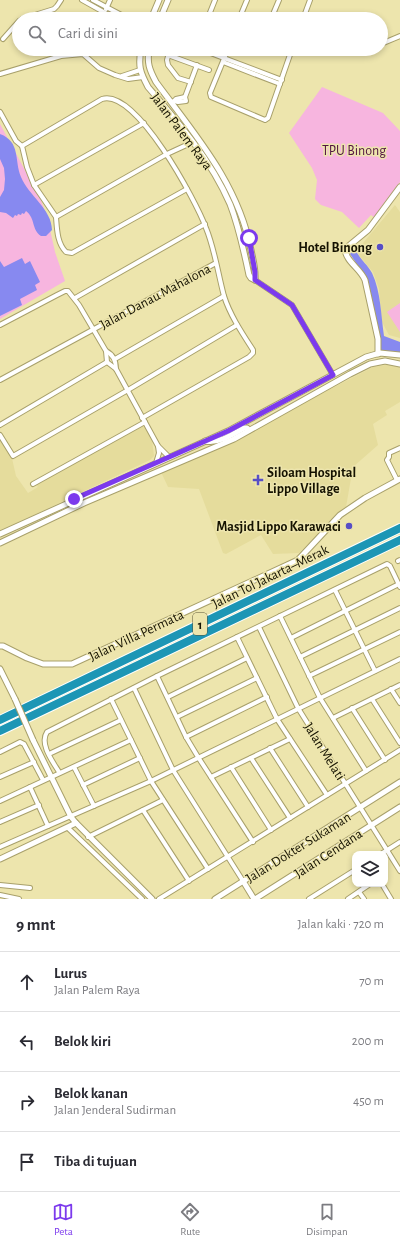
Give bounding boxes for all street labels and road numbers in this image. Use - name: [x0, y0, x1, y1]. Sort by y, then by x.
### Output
- street label: Jalan Palem Raya: [148, 90, 215, 173]
- street label: Jalan Danau Mahalona: [98, 261, 214, 332]
- street label: Jalan Tol Jakarta–Merak: [210, 542, 331, 611]
- street label: Jalan Villa Permata: [87, 608, 187, 664]
- road number: 1: [193, 613, 207, 635]
- street label: Jalan Melati: [301, 720, 347, 783]
- street label: Jalan Dokter Sukaman: [244, 810, 353, 886]
- street label: Jalan Cendana: [292, 826, 365, 881]

